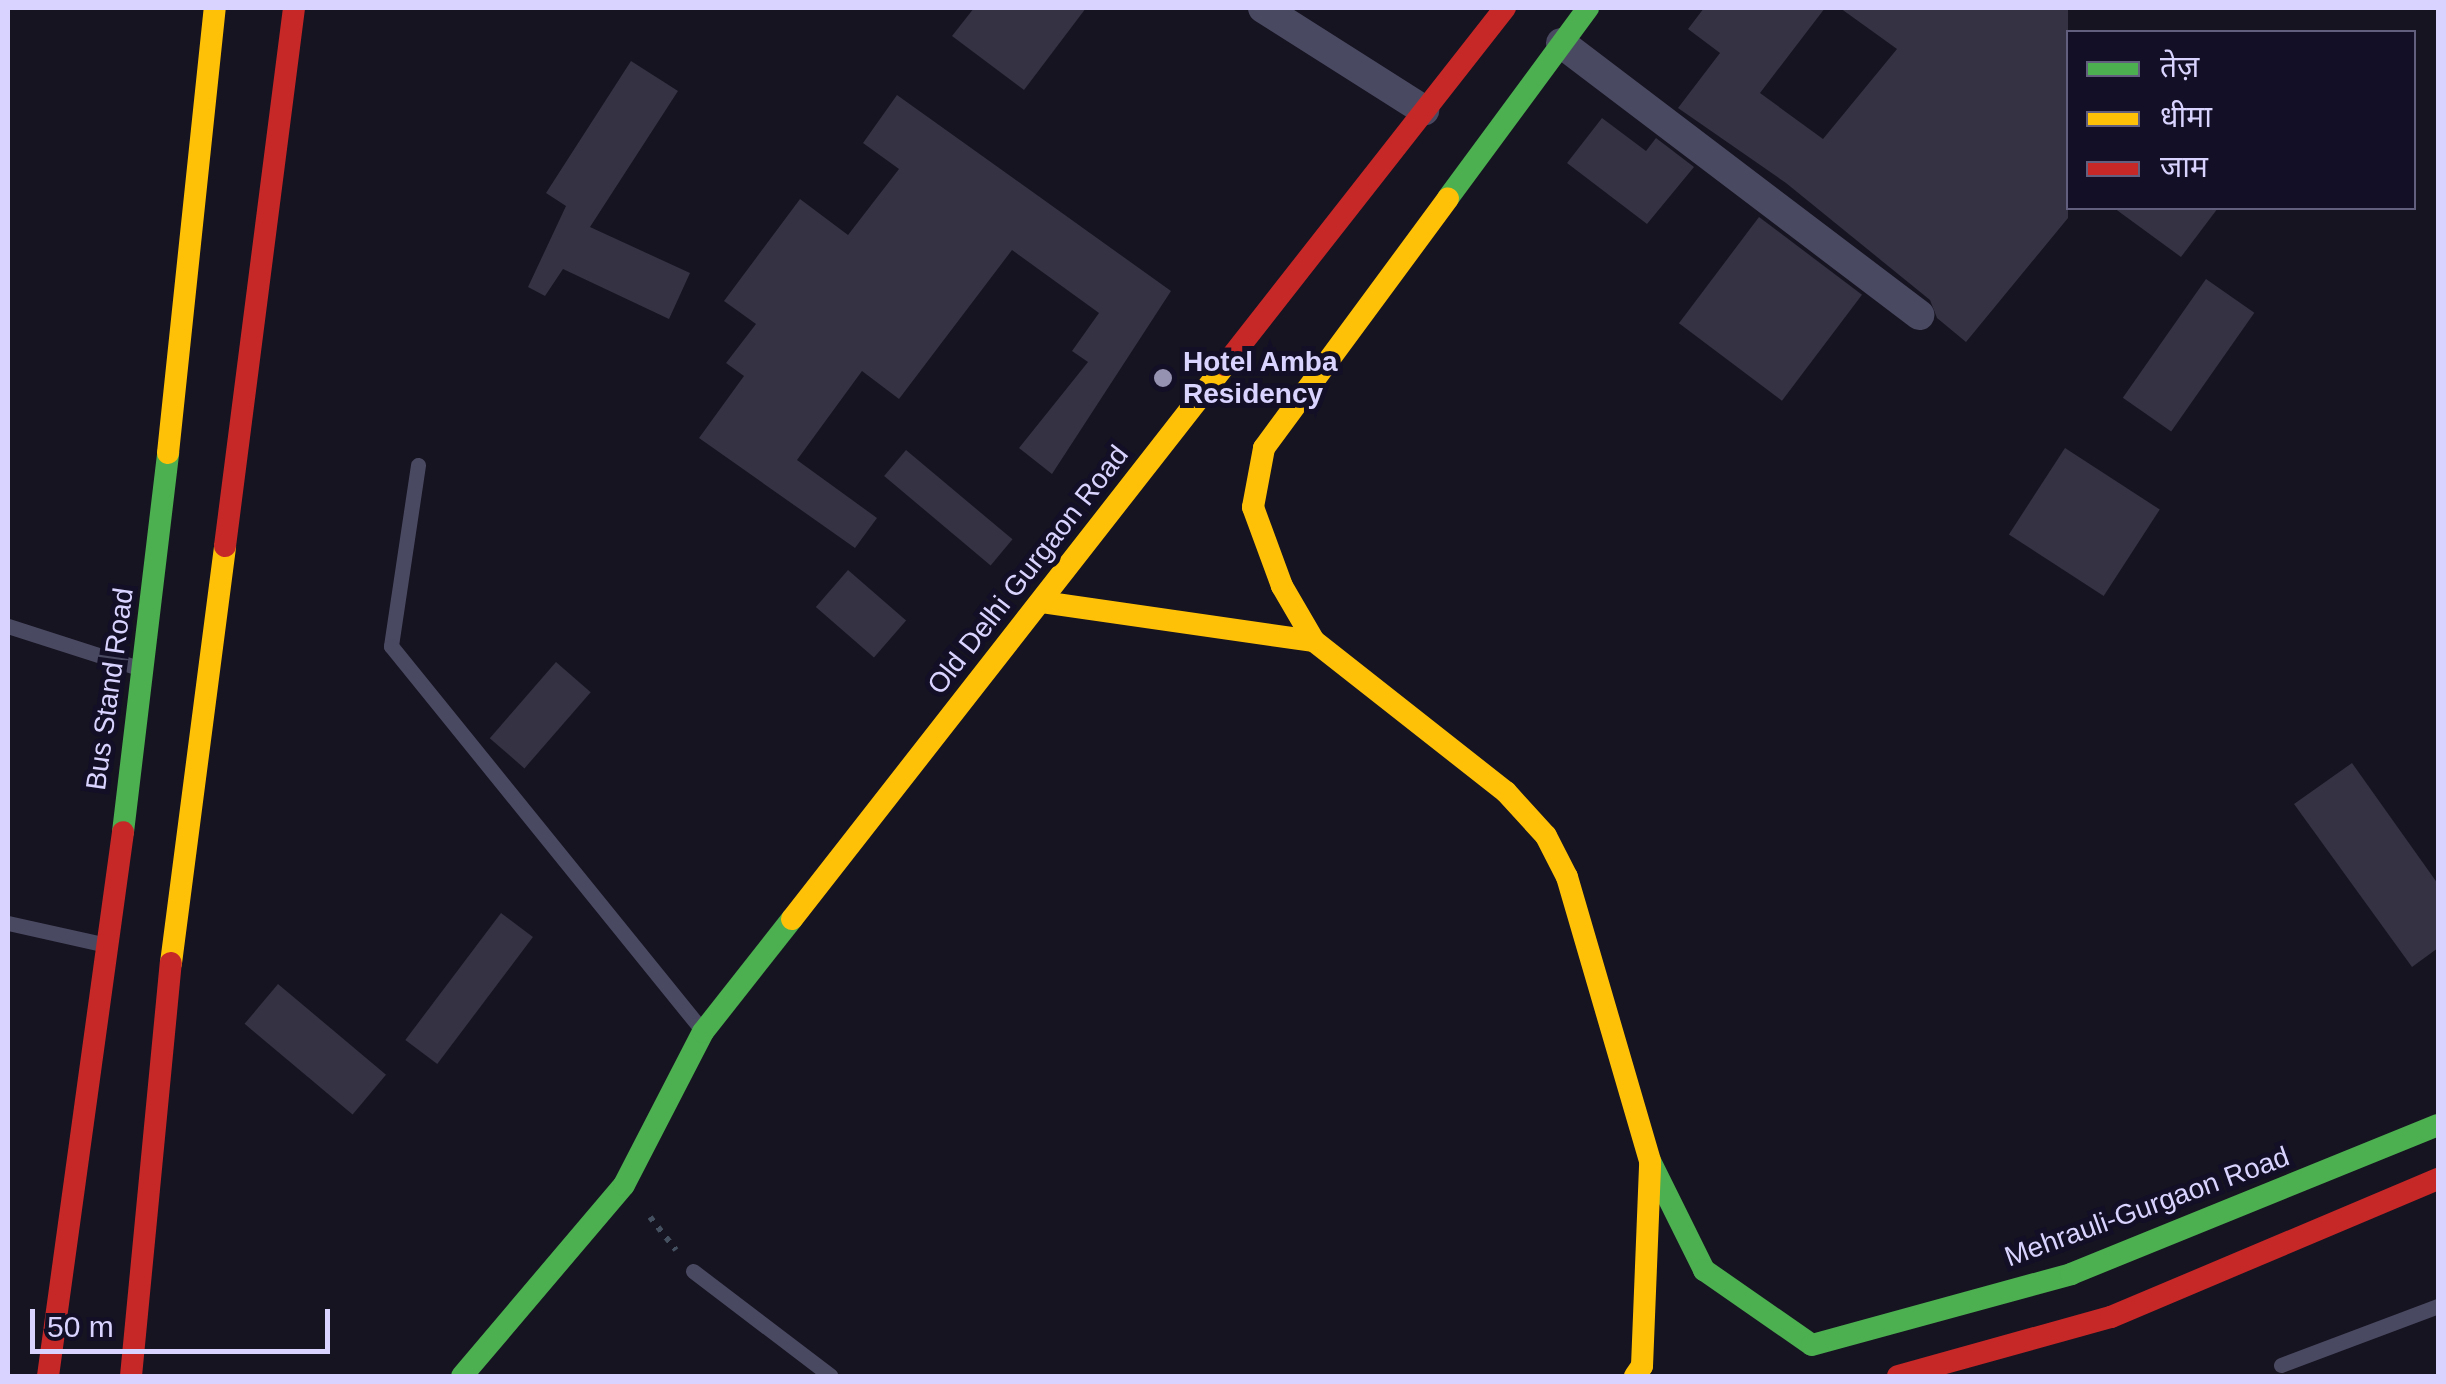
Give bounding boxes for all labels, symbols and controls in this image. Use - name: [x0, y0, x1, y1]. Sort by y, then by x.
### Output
- legend: [2066, 30, 2416, 210]
- text: तेज़: [2160, 50, 2199, 83]
- text: धीमा: [2160, 100, 2212, 133]
- text: जाम: [2160, 150, 2208, 183]
- place label: Hotel Amba Residency: [1183, 345, 1339, 411]
- marker: Hotel Amba Residency: [1152, 367, 1174, 389]
- street label: Old Delhi Gurgaon Road: [920, 439, 1136, 701]
- street label: Bus Stand Road: [79, 586, 141, 792]
- street label: Mehrauli-Gurgaon Road: [2000, 1140, 2294, 1274]
- scale bar: [35, 1289, 335, 1351]
- text: 50 m: [47, 1310, 114, 1343]

